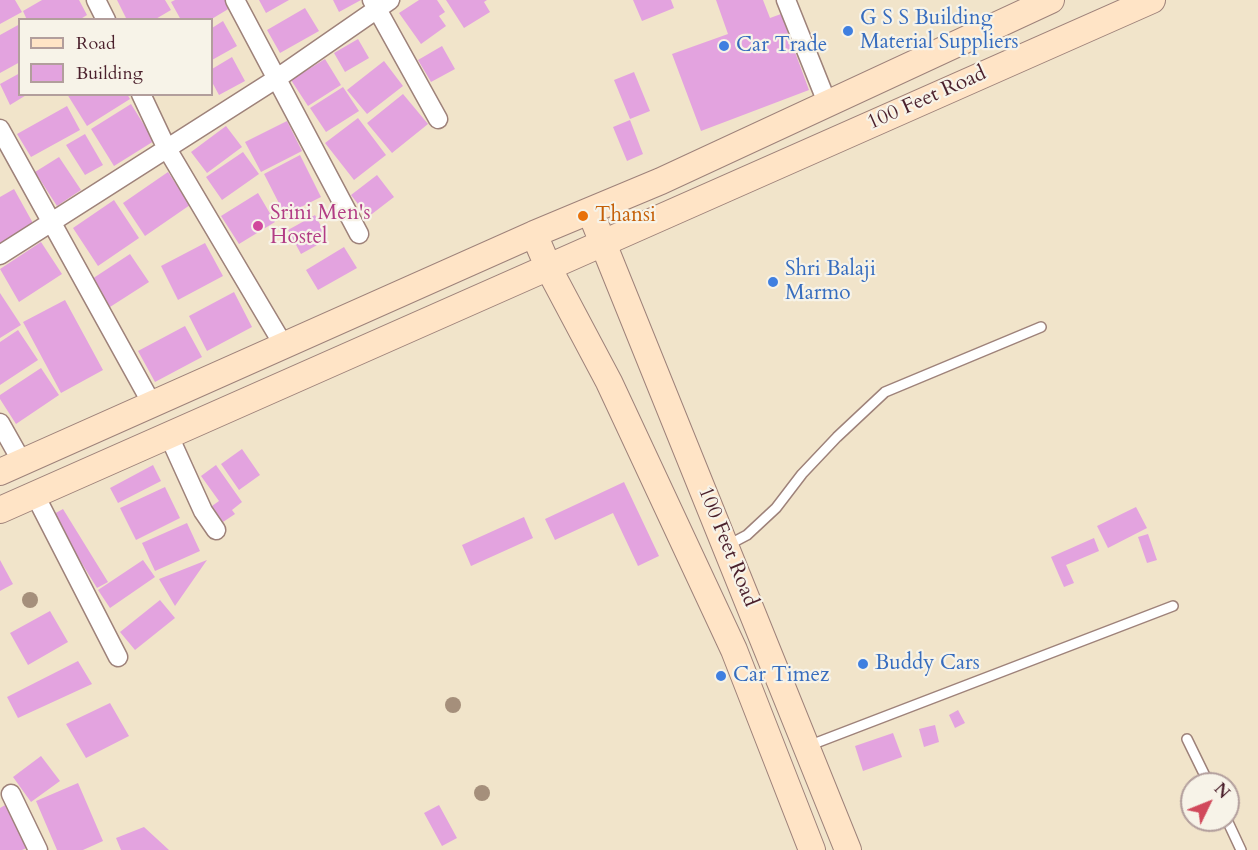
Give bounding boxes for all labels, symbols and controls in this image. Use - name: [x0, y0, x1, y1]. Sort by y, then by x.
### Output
- place label: G S S Building Material Suppliers: [860, 6, 1019, 56]
- legend: [18, 18, 213, 96]
- marker: G S S Building Material Suppliers: [841, 24, 855, 38]
- text: Road: [76, 31, 116, 56]
- place label: Car Trade: [736, 33, 827, 59]
- marker: Car Trade: [717, 39, 731, 53]
- text: Building: [76, 61, 143, 86]
- street label: 100 Feet Road: [864, 62, 990, 136]
- place label: Srini Men's Hostel: [270, 201, 371, 251]
- place label: Thansi: [595, 203, 656, 229]
- marker: Thansi: [576, 209, 590, 223]
- marker: Srini Men's Hostel: [251, 219, 265, 233]
- place label: Shri Balaji Marmo: [785, 257, 876, 307]
- marker: Shri Balaji Marmo: [766, 275, 780, 289]
- street label: 100 Feet Road: [691, 483, 763, 611]
- place label: Buddy Cars: [875, 651, 980, 677]
- marker: Buddy Cars: [856, 657, 870, 671]
- place label: Car Timez: [733, 663, 829, 689]
- marker: Car Timez: [714, 669, 728, 683]
- north arrow: [1180, 772, 1240, 832]
- text: N: [1209, 779, 1234, 804]

